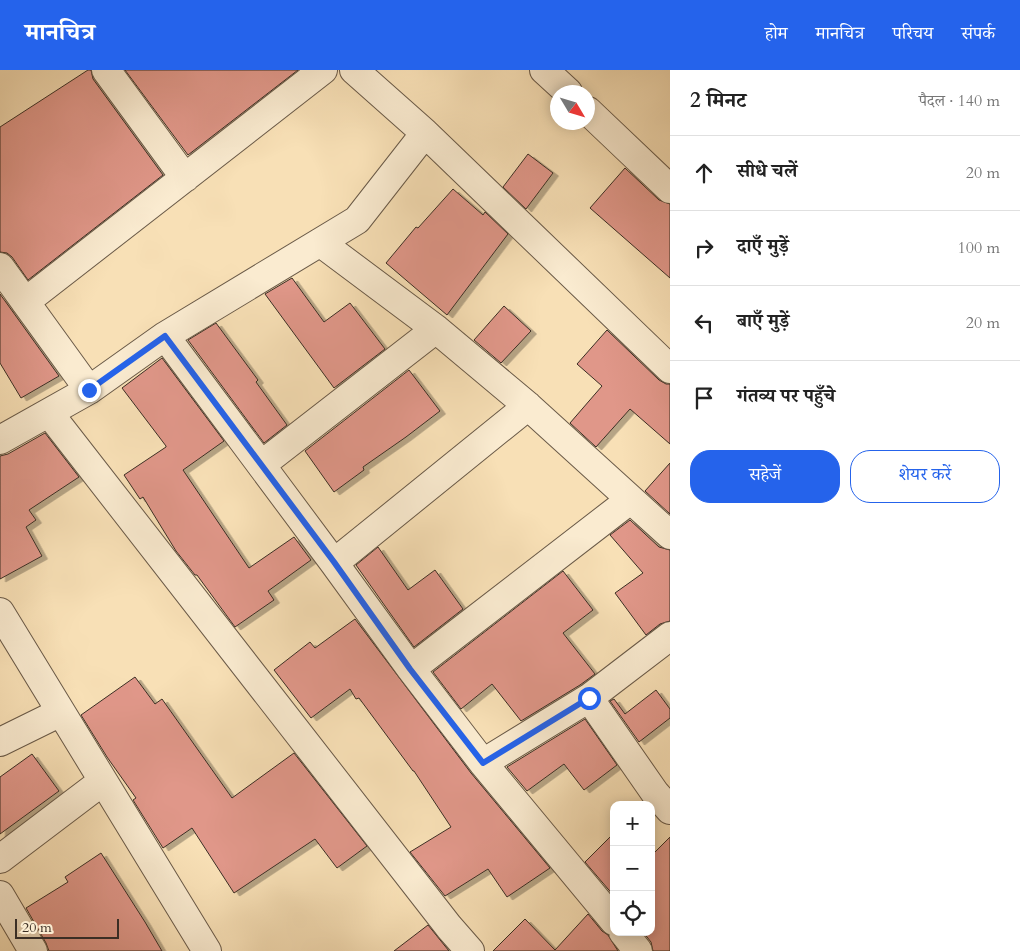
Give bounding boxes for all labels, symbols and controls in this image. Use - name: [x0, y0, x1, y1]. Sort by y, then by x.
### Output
- text: मानचित्र: [25, 16, 95, 49]
- text: होम: [765, 21, 788, 46]
- text: मानचित्र: [816, 21, 864, 46]
- text: परिचय: [892, 21, 933, 46]
- text: संपर्क: [961, 21, 995, 46]
- north arrow: [550, 85, 595, 130]
- text: 2 मिनट: [690, 86, 746, 115]
- text: पैदल · 140 m: [919, 90, 1000, 112]
- text: सीधे चलें: [737, 158, 797, 184]
- icon: ahead: [690, 159, 718, 187]
- text: 20 m: [966, 162, 1000, 184]
- text: दाएँ मुड़ें: [737, 233, 789, 259]
- icon: right: [690, 234, 718, 262]
- text: 100 m: [958, 237, 1000, 259]
- text: बाएँ मुड़ें: [737, 308, 789, 334]
- icon: left: [690, 309, 718, 337]
- text: 20 m: [966, 312, 1000, 334]
- route end: [78, 379, 101, 402]
- text: गंतव्य पर पहुँचे: [737, 383, 835, 409]
- icon: arrive: [690, 384, 718, 412]
- button: सहेजें: [690, 450, 840, 503]
- button: शेयर करें: [850, 450, 1000, 503]
- route start: [578, 687, 601, 710]
- map controls: [610, 801, 655, 936]
- button: +: [610, 801, 655, 846]
- button: −: [610, 846, 655, 891]
- button: locate: [610, 891, 655, 936]
- scale bar: [15, 916, 119, 939]
- text: 20 m: [22, 918, 52, 937]

